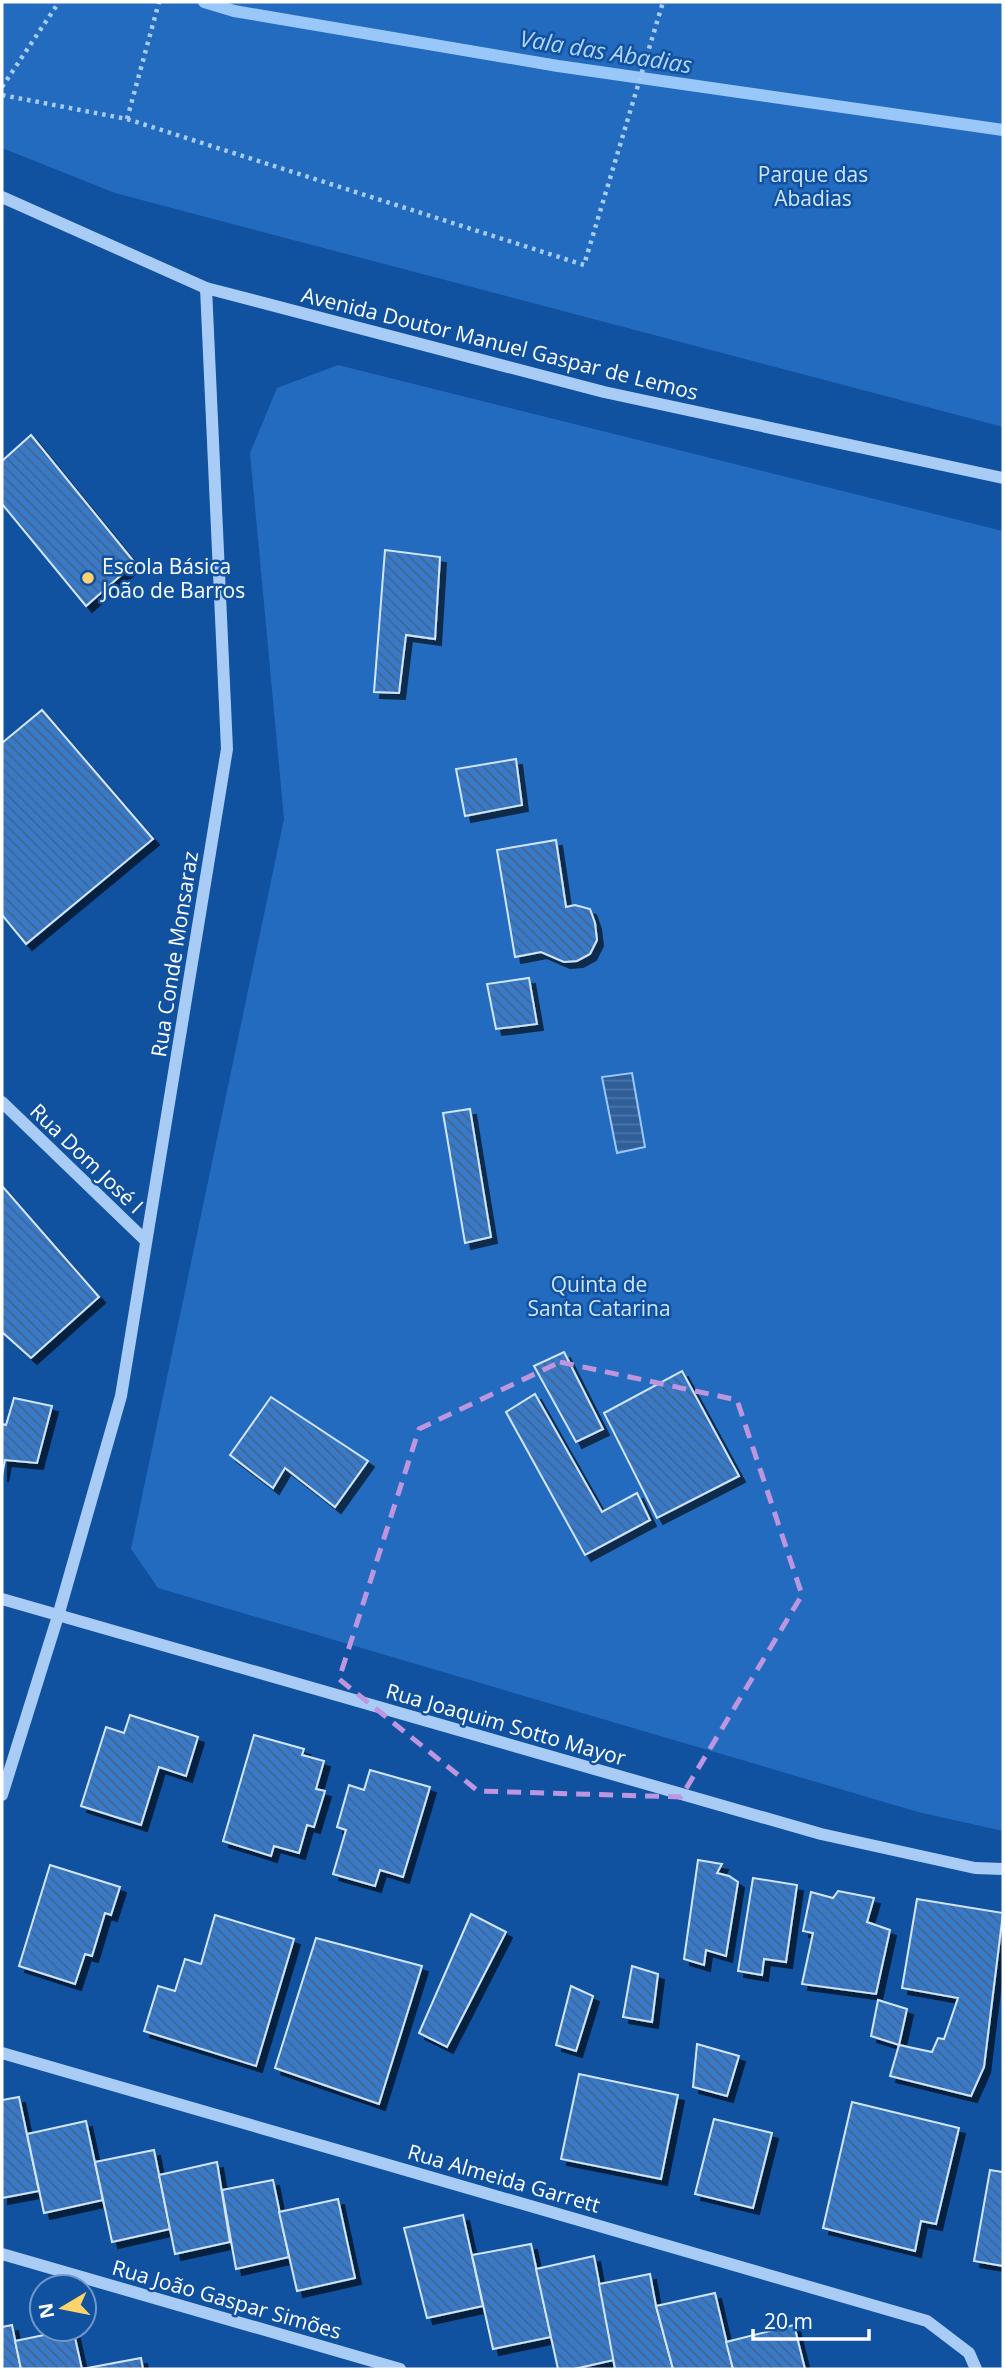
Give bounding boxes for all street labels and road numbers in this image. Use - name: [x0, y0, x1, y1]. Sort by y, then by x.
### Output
- street label: Avenida Doutor Manuel Gaspar de Lemos: [299, 280, 701, 406]
- street label: Rua Conde Monsaraz: [144, 849, 204, 1059]
- street label: Rua Dom José I: [24, 1097, 150, 1219]
- street label: Rua Joaquim Sotto Mayor: [383, 1676, 630, 1772]
- street label: Rua Almeida Garrett: [405, 2137, 603, 2219]
- street label: Rua João Gaspar Simões: [109, 2253, 345, 2345]

